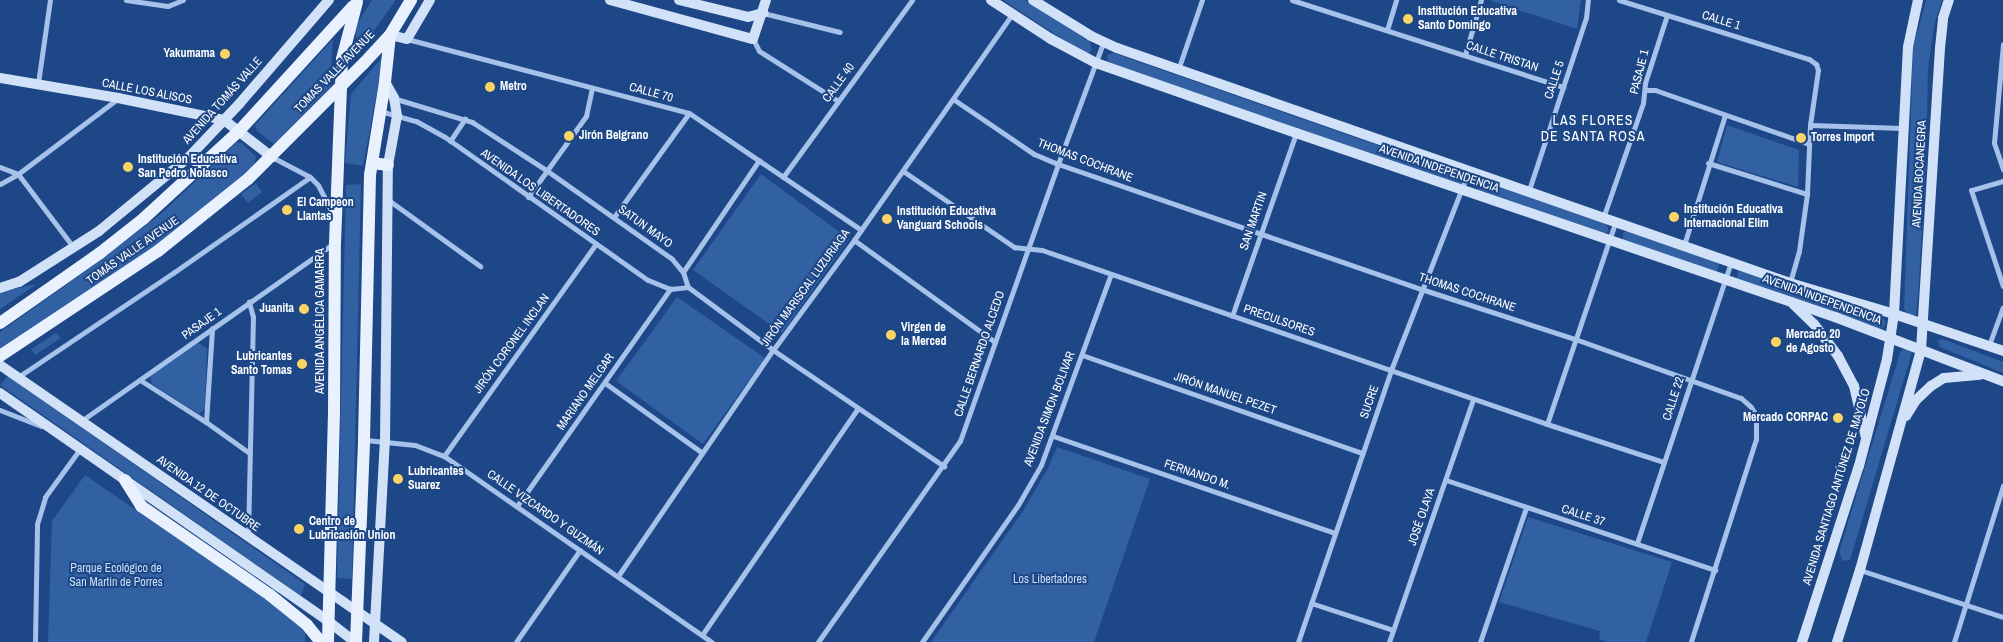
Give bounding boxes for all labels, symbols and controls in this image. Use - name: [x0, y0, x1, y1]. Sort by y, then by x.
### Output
- place label: Institución Educativa Santo Domingo: [1418, 5, 1517, 33]
- street label: CALLE 1: [1700, 8, 1742, 34]
- marker: Institución Educativa Santo Domingo: [1402, 13, 1414, 25]
- street label: TOMAS VALLE AVENUE: [292, 27, 378, 117]
- street label: CALLE TRISTAN: [1464, 39, 1540, 75]
- place label: Yakumama: [164, 47, 215, 61]
- marker: Yakumama: [219, 48, 231, 60]
- street label: PASAJE 1: [1628, 48, 1652, 96]
- street label: AVENIDA TOMÁS VALLE: [180, 54, 266, 148]
- street label: CALLE 5: [1542, 59, 1568, 101]
- street label: CALLE 40: [820, 61, 858, 105]
- street label: CALLE LOS ALISOS: [101, 76, 193, 108]
- place label: Metro: [500, 80, 527, 94]
- street label: CALLE 70: [627, 80, 675, 106]
- marker: Metro: [484, 81, 496, 93]
- district label: LAS FLORES DE SANTA ROSA: [1539, 112, 1647, 144]
- street label: AVENIDA BOCANEGRA: [1910, 120, 1930, 228]
- place label: Jirón Belgrano: [579, 129, 648, 143]
- marker: Jirón Belgrano: [563, 130, 575, 142]
- place label: Torres Import: [1811, 131, 1874, 145]
- marker: Torres Import: [1795, 132, 1807, 144]
- street label: THOMAS COCHRANE: [1035, 136, 1135, 186]
- street label: AVENIDA INDEPENDENCIA: [1377, 142, 1501, 196]
- street label: AVENIDA LOS LIBERTADORES: [477, 146, 603, 240]
- place label: Institución Educativa San Pedro Nolasco: [138, 153, 237, 181]
- marker: Institución Educativa San Pedro Nolasco: [122, 161, 134, 173]
- street label: SAN MARTIN: [1237, 190, 1271, 252]
- place label: El Campeon Llantas: [297, 196, 354, 224]
- street label: SATUN MAYO: [615, 202, 675, 252]
- place label: Institución Educativa Internacional Elim: [1684, 203, 1783, 231]
- marker: El Campeon Llantas: [281, 204, 293, 216]
- place label: Institución Educativa Vanguard Schools: [897, 205, 996, 233]
- marker: Institución Educativa Internacional Elim: [1668, 211, 1680, 223]
- marker: Institución Educativa Vanguard Schools: [881, 213, 893, 225]
- street label: TOMÁS VALLE AVENUE: [84, 214, 182, 288]
- street label: JIRÓN MARISCAL LUZURIAGA: [759, 226, 853, 350]
- street label: AVENIDA ANGÉLICA GAMARRA: [314, 247, 328, 395]
- street label: THOMAS COCHRANE: [1417, 271, 1517, 315]
- street label: AVENIDA INDEPENDENCIA: [1760, 272, 1884, 328]
- street label: CALLE BERNARDO ALCEDO: [952, 289, 1008, 419]
- street label: JIRÓN CORONEL INCLAN: [471, 291, 553, 397]
- place label: Juanita: [260, 302, 294, 316]
- street label: PRECULSORES: [1241, 302, 1317, 340]
- marker: Juanita: [298, 303, 310, 315]
- street label: PASAJE 1: [179, 305, 225, 343]
- place label: Virgen de la Merced: [901, 321, 946, 349]
- place label: Mercado 20 de Agosto: [1786, 328, 1840, 356]
- marker: Virgen de la Merced: [885, 329, 897, 341]
- marker: Mercado 20 de Agosto: [1770, 336, 1782, 348]
- street label: AVENIDA SIMON BOLIVAR: [1021, 349, 1079, 469]
- place label: Lubricantes Santo Tomas: [231, 350, 292, 378]
- street label: MARIANO MELGAR: [554, 351, 618, 433]
- marker: Lubricantes Santo Tomas: [296, 358, 308, 370]
- street label: JIRÓN MANUEL PEZET: [1172, 370, 1278, 418]
- street label: CALLE 22: [1660, 375, 1688, 423]
- street label: SUCRE: [1358, 383, 1382, 421]
- street label: AVENIDA SANTIAGO ANTÚNEZ DE MAYOLO: [1800, 386, 1874, 588]
- place label: Mercado CORPAC: [1743, 411, 1828, 425]
- marker: Mercado CORPAC: [1832, 412, 1844, 424]
- street label: AVENIDA 12 DE OCTUBRE: [153, 453, 263, 535]
- street label: FERNANDO M.: [1162, 457, 1232, 493]
- place label: Lubricantes Suarez: [408, 465, 464, 493]
- street label: CALLE VIZCARDO Y GUZMÁN: [484, 467, 606, 559]
- marker: Lubricantes Suarez: [392, 473, 404, 485]
- street label: JOSÉ OLAYA: [1405, 486, 1439, 548]
- street label: CALLE 37: [1559, 502, 1607, 530]
- place label: Centro de Lubricación Union: [309, 515, 395, 543]
- marker: Centro de Lubricación Union: [293, 523, 305, 535]
- park label: Parque Ecológico de San Martin de Porres: [69, 562, 163, 590]
- park label: Los Libertadores: [1013, 573, 1087, 587]

